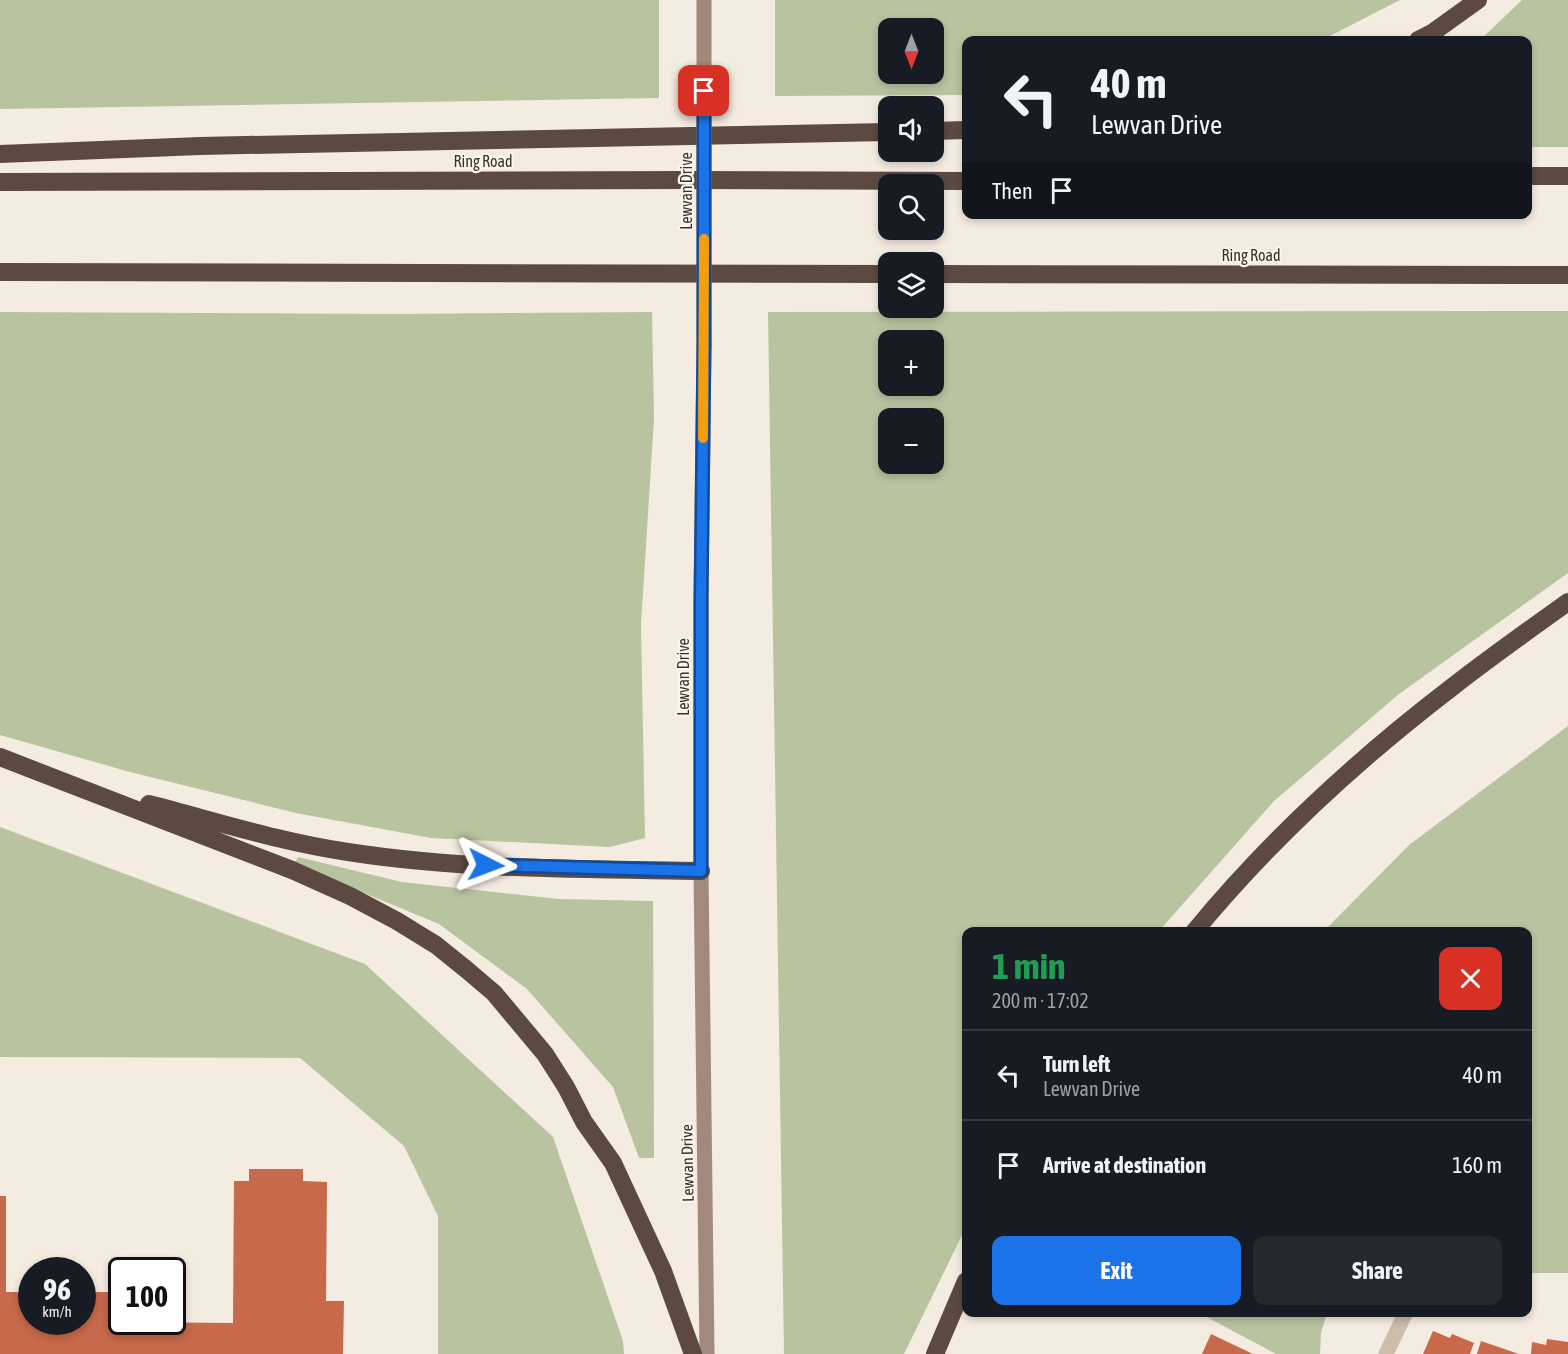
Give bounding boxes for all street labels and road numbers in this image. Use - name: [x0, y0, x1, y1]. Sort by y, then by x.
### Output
- street label: Ring Road: [453, 152, 513, 171]
- street label: Lewvan Drive: [677, 152, 695, 230]
- street label: Ring Road: [1221, 246, 1281, 265]
- street label: Lewvan Drive: [674, 638, 692, 716]
- street label: Lewvan Drive: [677, 1124, 697, 1202]

